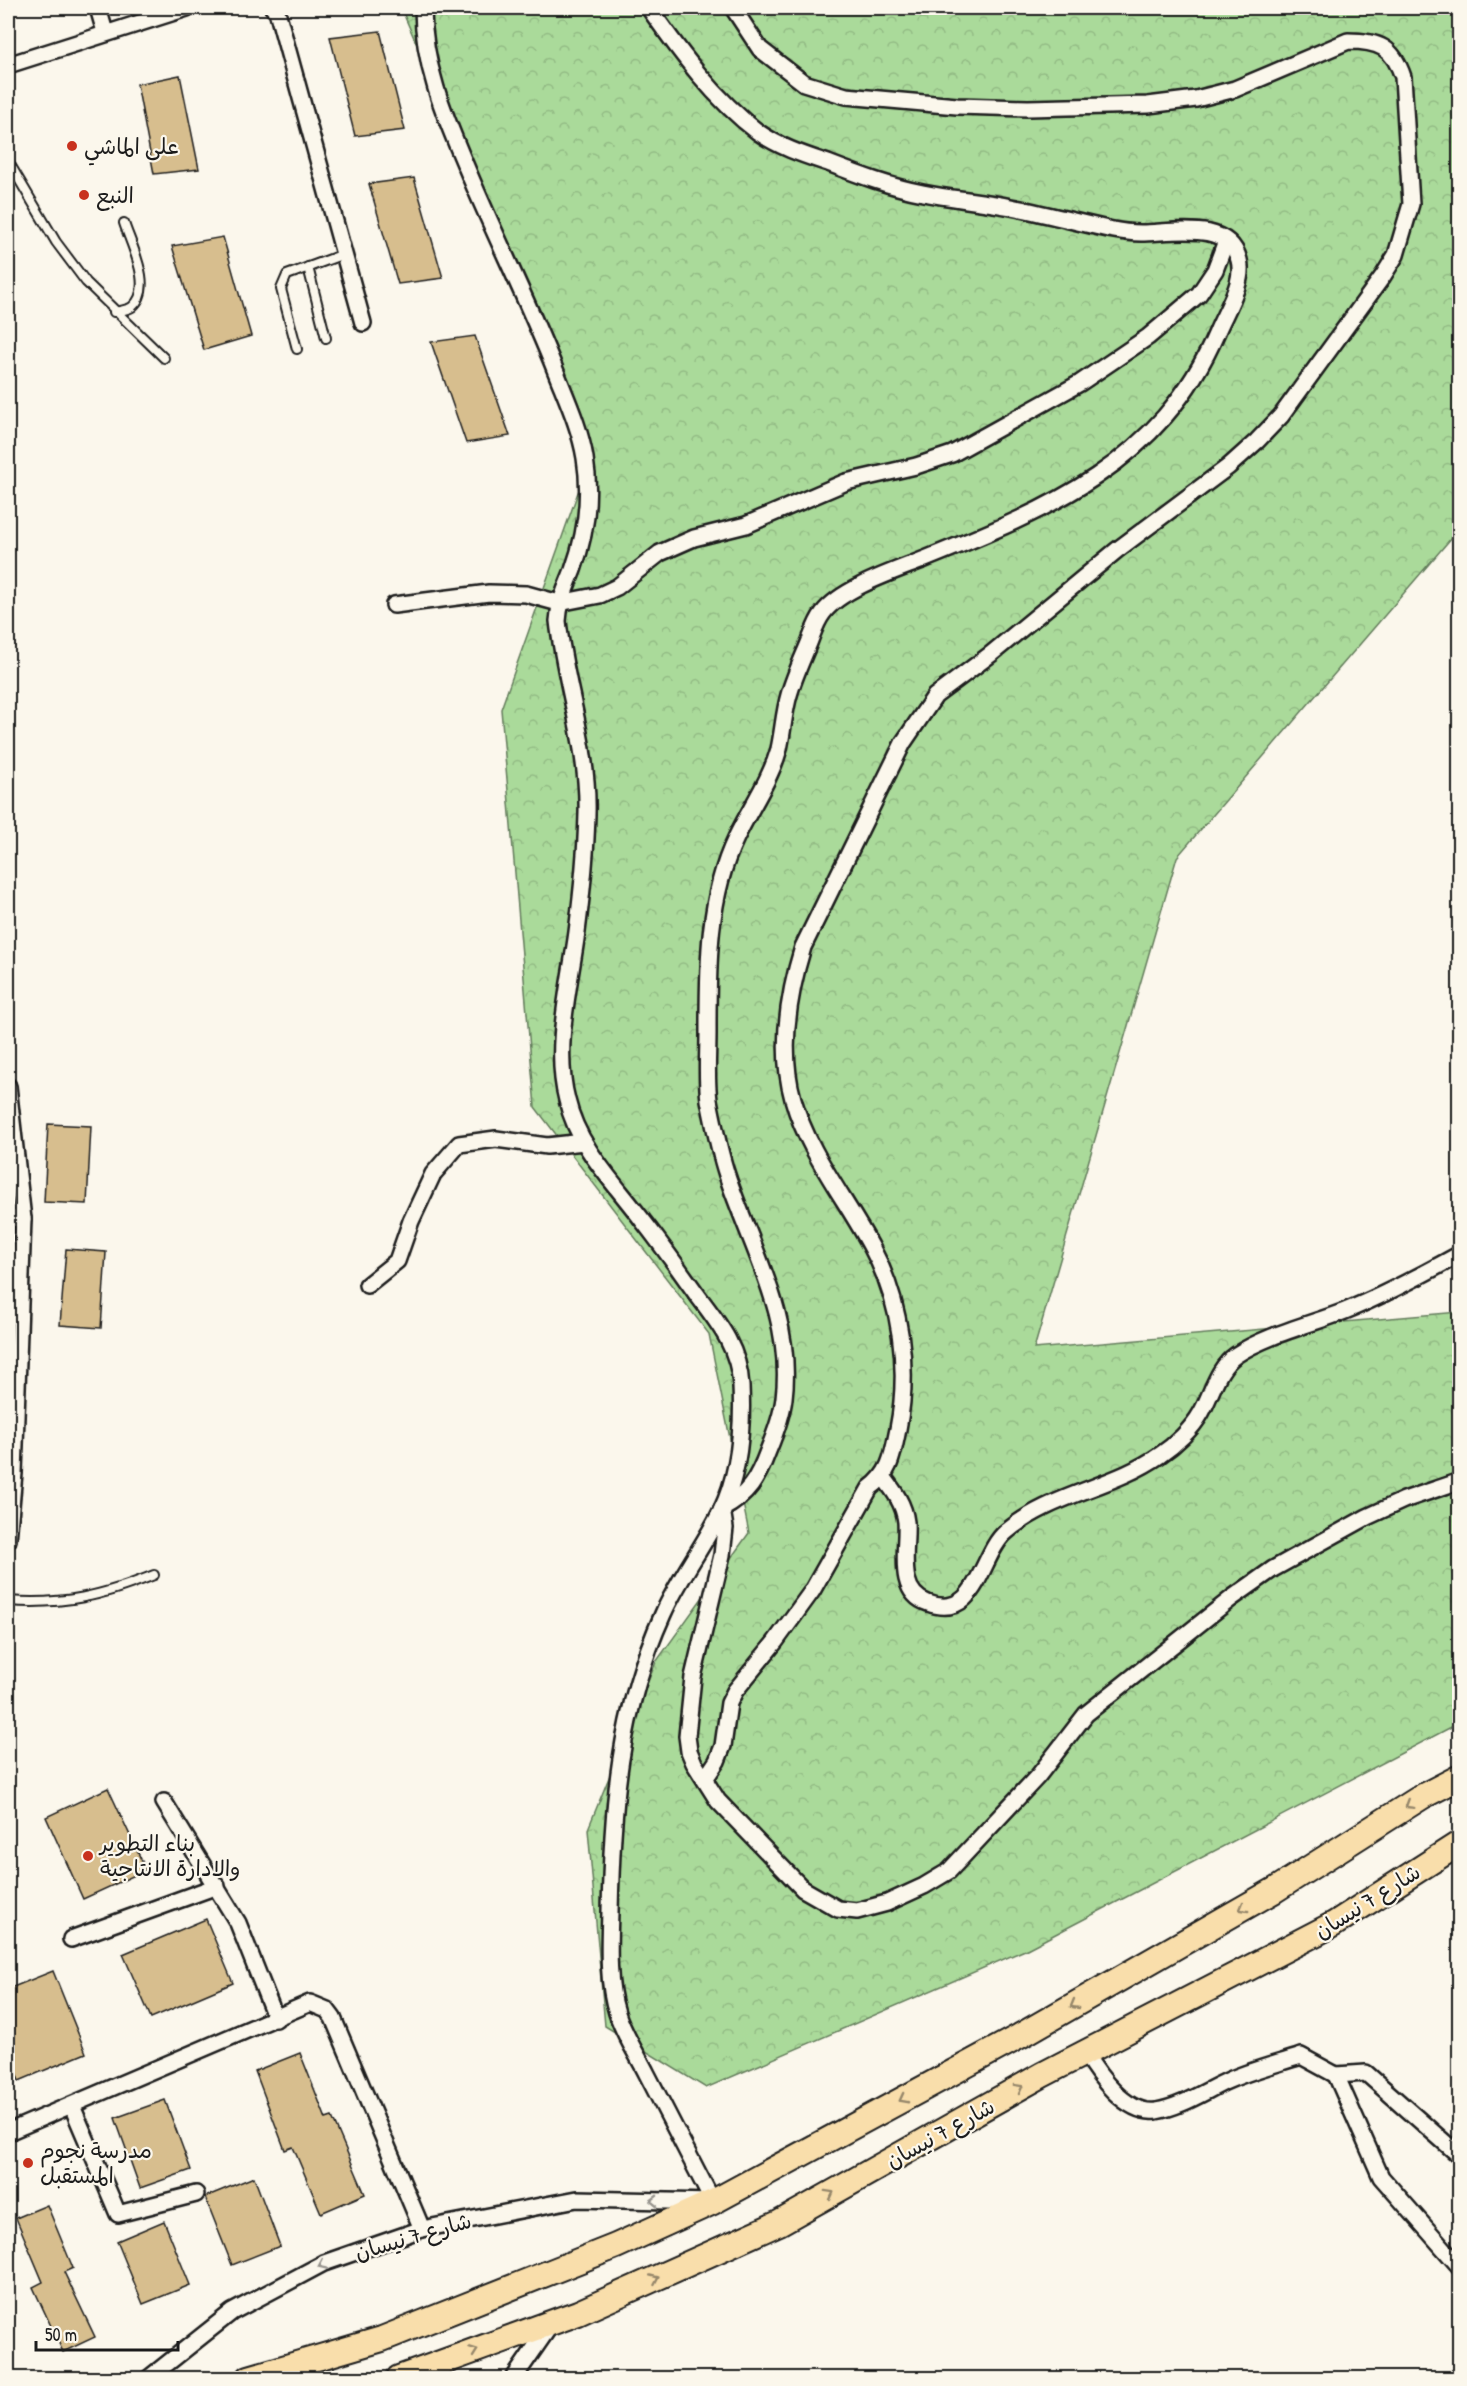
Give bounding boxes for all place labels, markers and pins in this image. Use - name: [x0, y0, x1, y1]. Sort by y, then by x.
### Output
- place label: على الماشي: [84, 131, 179, 166]
- marker: على الماشي: [65, 139, 79, 153]
- place label: النبع: [96, 180, 134, 211]
- marker: النبع: [77, 188, 91, 202]
- place label: بناء التطوير والادارة الانتاجية: [98, 1828, 240, 1883]
- marker: بناء التطوير والادارة الانتاجية: [81, 1849, 95, 1863]
- place label: مدرسة نجوم المستقبل: [40, 2135, 152, 2190]
- marker: مدرسة نجوم المستقبل: [21, 2156, 35, 2170]

